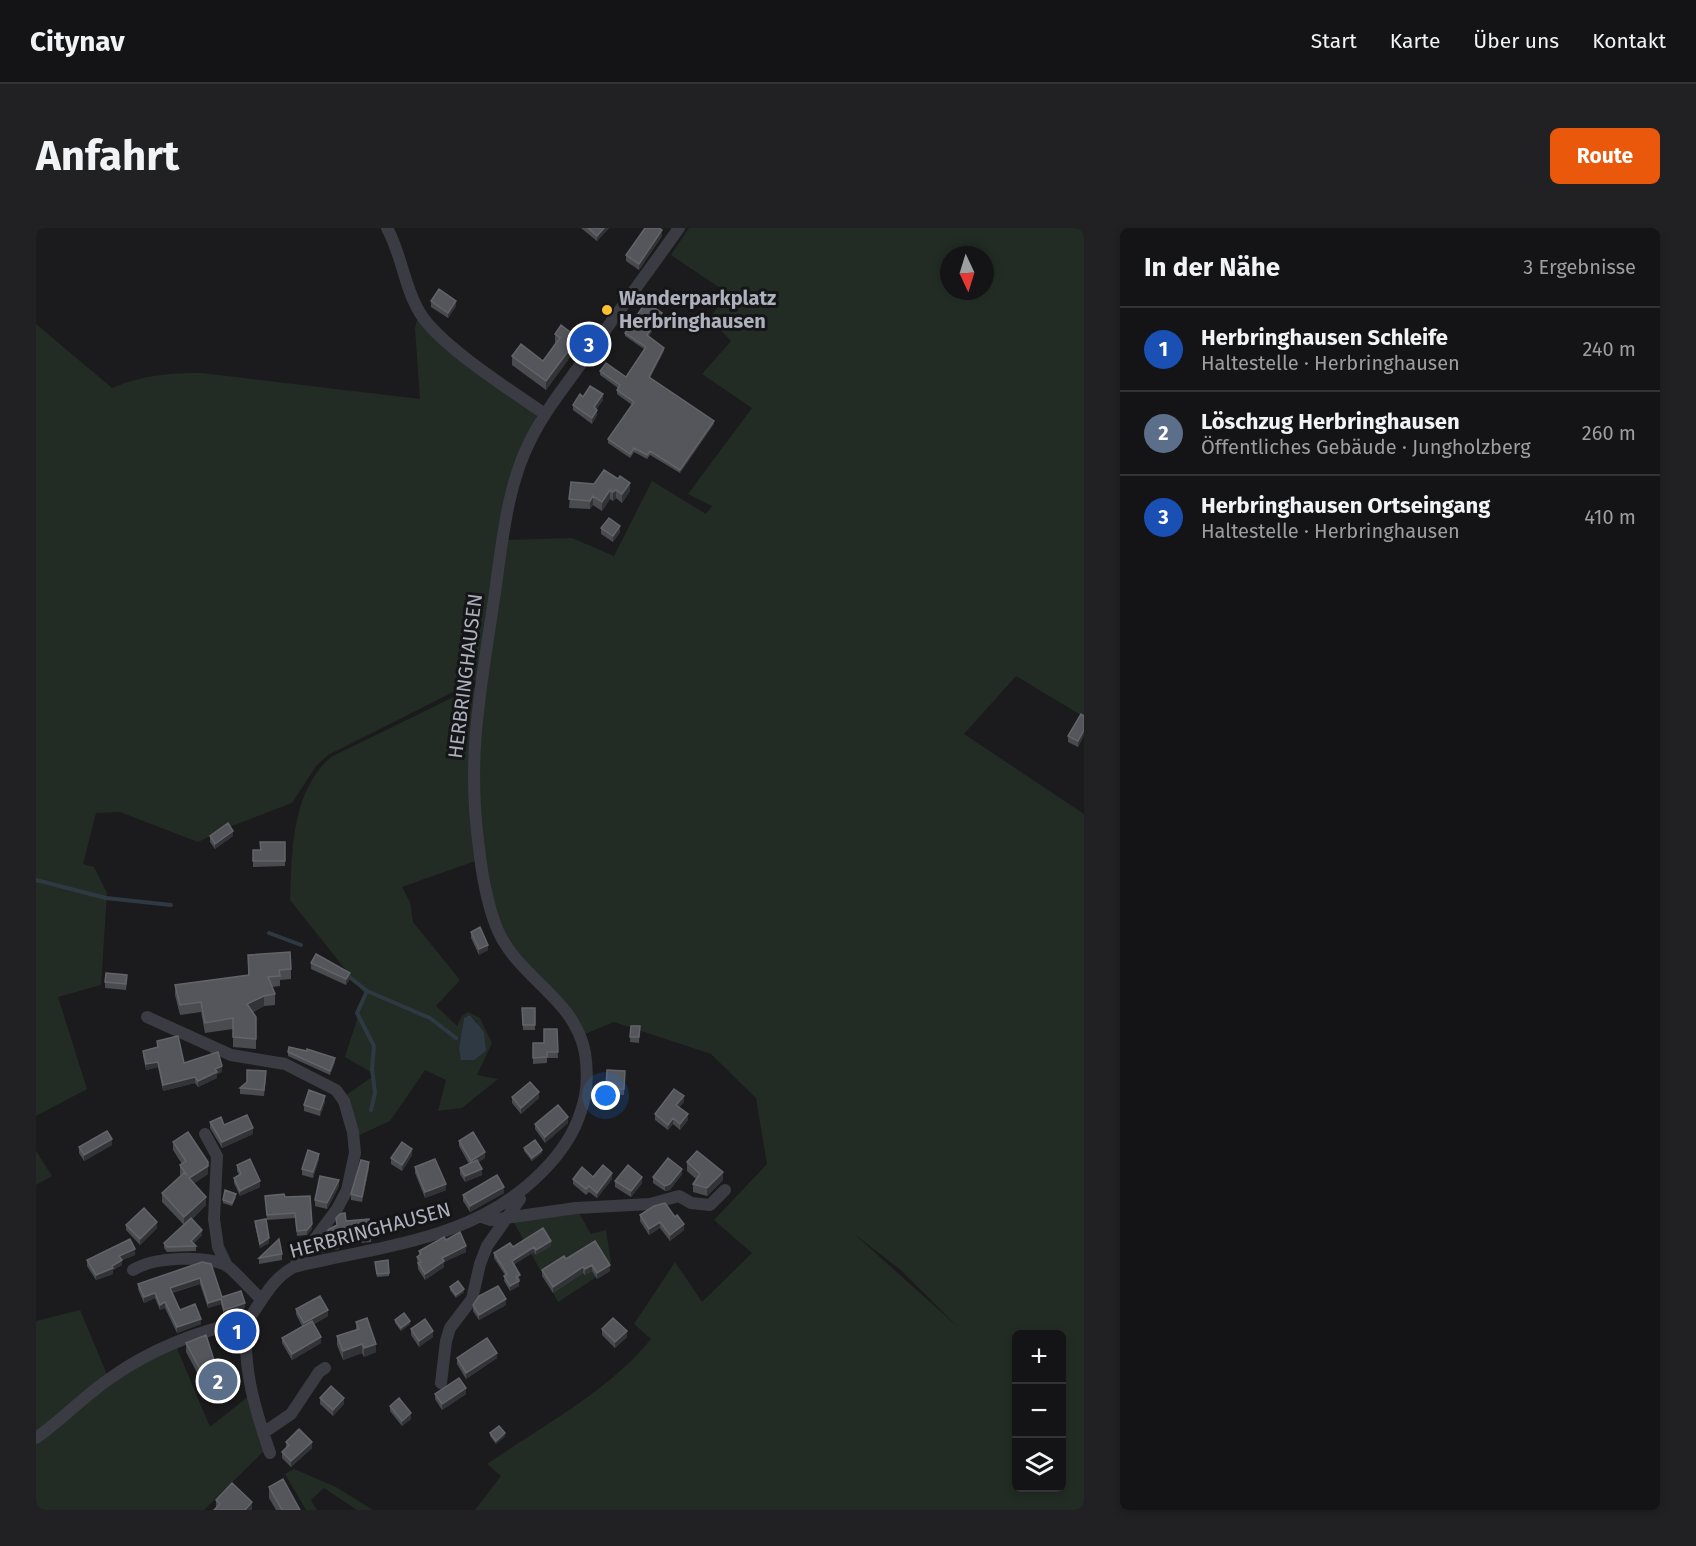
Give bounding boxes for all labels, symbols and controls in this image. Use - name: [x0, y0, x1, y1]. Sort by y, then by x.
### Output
- text: Citynav: [30, 25, 125, 58]
- text: Start: [1311, 28, 1357, 54]
- text: Karte: [1390, 28, 1440, 54]
- text: Über uns: [1473, 28, 1559, 54]
- text: Kontakt: [1592, 28, 1666, 54]
- button: Route: [1550, 128, 1660, 184]
- text: Anfahrt: [36, 131, 179, 181]
- north arrow: [940, 246, 994, 300]
- text: In der Nähe: [1144, 252, 1280, 283]
- text: 3 Ergebnisse: [1523, 255, 1636, 279]
- place label: Wanderparkplatz Herbringhausen: [619, 286, 776, 333]
- marker: Wanderparkplatz Herbringhausen: [600, 303, 614, 317]
- pin: 3: [570, 322, 608, 366]
- text: Herbringhausen Schleife: [1201, 324, 1448, 351]
- text: 1: [1159, 337, 1168, 361]
- text: 240 m: [1582, 337, 1636, 361]
- text: Haltestelle · Herbringhausen: [1201, 351, 1460, 375]
- text: Löschzug Herbringhausen: [1201, 408, 1460, 435]
- text: 2: [1158, 421, 1169, 445]
- text: 260 m: [1582, 421, 1636, 445]
- text: Öffentliches Gebäude · Jungholzberg: [1201, 435, 1531, 459]
- text: Herbringhausen Ortseingang: [1201, 492, 1490, 519]
- text: 3: [1158, 505, 1169, 529]
- text: 410 m: [1584, 505, 1636, 529]
- text: Haltestelle · Herbringhausen: [1201, 519, 1460, 543]
- street label: HERBRINGHAUSEN: [443, 592, 487, 760]
- your location: [591, 1081, 620, 1110]
- street label: HERBRINGHAUSEN: [287, 1197, 453, 1263]
- pin: 1: [218, 1308, 256, 1354]
- map controls: [1012, 1330, 1066, 1492]
- button: +: [1012, 1330, 1066, 1384]
- pin: 2: [198, 1358, 237, 1404]
- button: −: [1012, 1384, 1066, 1438]
- button: layers: [1012, 1438, 1066, 1492]

